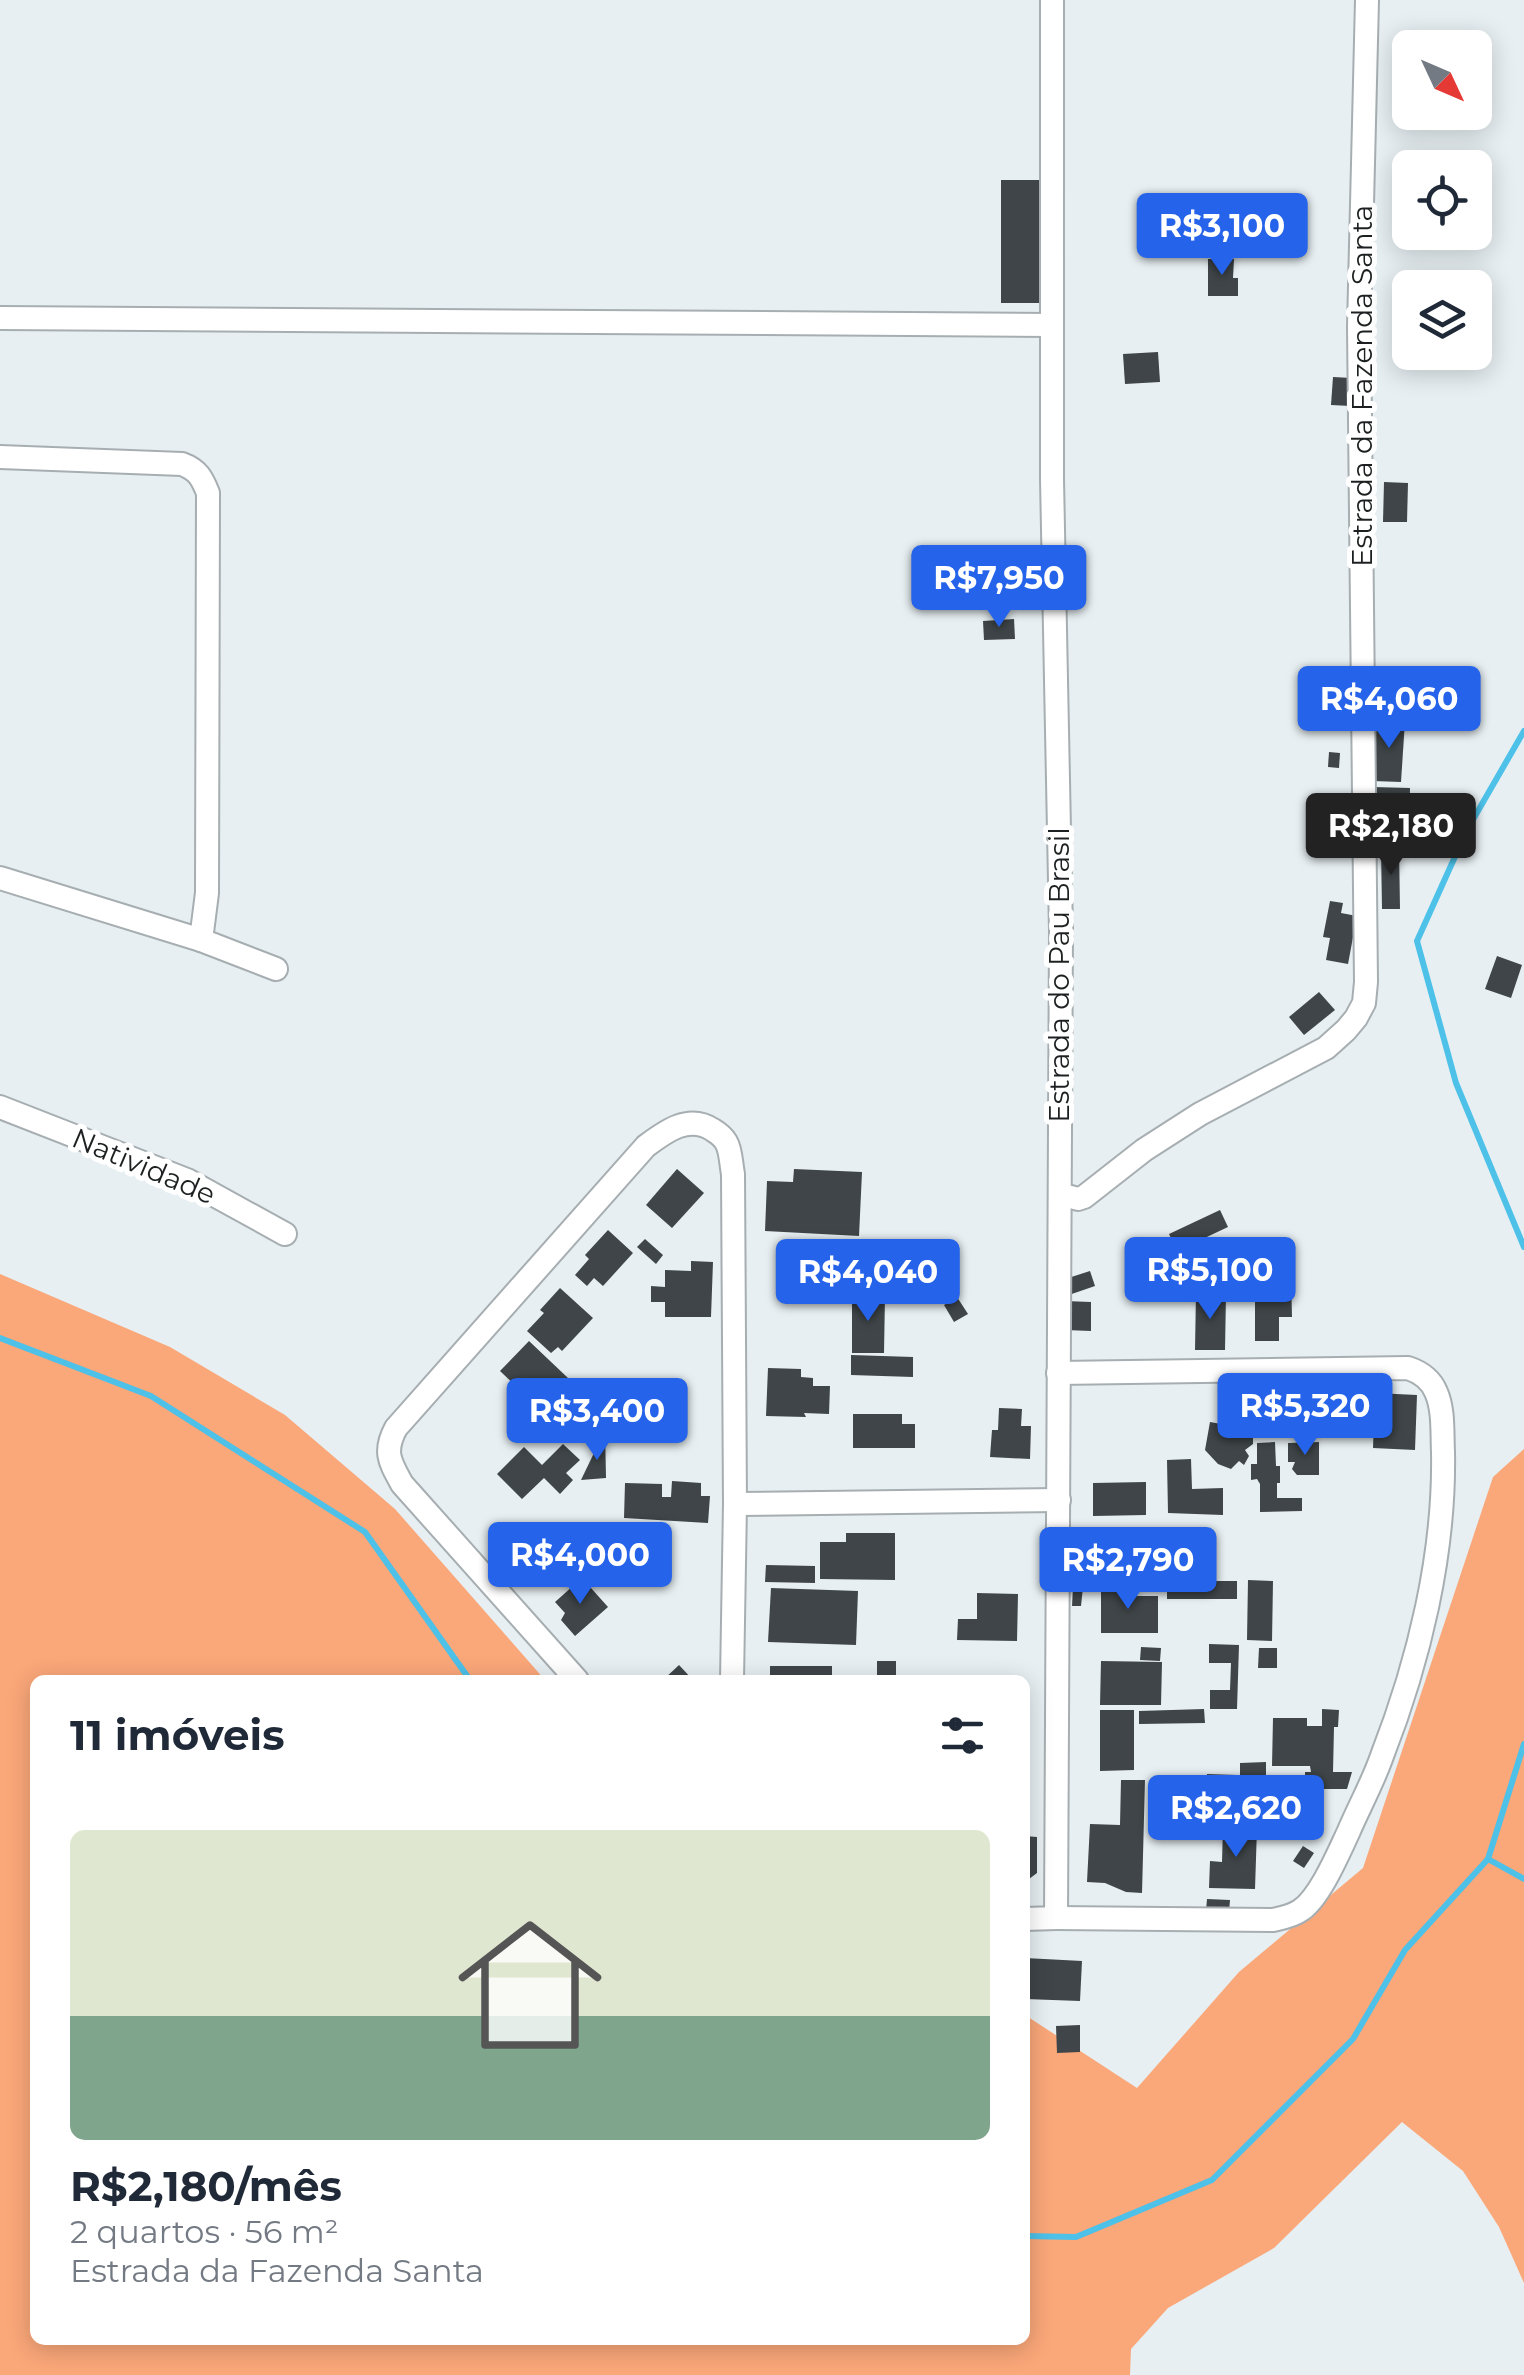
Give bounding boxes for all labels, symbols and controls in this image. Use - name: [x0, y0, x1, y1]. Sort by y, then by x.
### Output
- north arrow: [1392, 30, 1492, 130]
- map controls: [1392, 30, 1492, 370]
- button: locate: [1392, 150, 1492, 250]
- pin: R$3,100: [1130, 193, 1314, 278]
- street label: Estrada da Fazenda Santa: [1345, 205, 1379, 567]
- text: R$3,100: [1159, 206, 1285, 245]
- button: layers: [1392, 270, 1492, 370]
- pin: R$7,950: [907, 545, 1091, 630]
- text: R$7,950: [933, 558, 1065, 597]
- pin: R$4,060: [1297, 666, 1481, 751]
- text: R$4,060: [1320, 679, 1458, 718]
- pin: R$2,180: [1299, 793, 1483, 878]
- text: R$2,180: [1328, 806, 1454, 845]
- street label: Estrada do Pau Brasil: [1042, 827, 1076, 1123]
- street label: Natividade: [67, 1121, 221, 1211]
- pin: R$5,100: [1118, 1237, 1302, 1322]
- pin: R$4,040: [776, 1239, 960, 1324]
- text: R$5,100: [1147, 1250, 1273, 1289]
- text: R$4,040: [798, 1252, 938, 1291]
- pin: R$5,320: [1213, 1373, 1397, 1458]
- pin: R$3,400: [505, 1378, 689, 1463]
- text: R$5,320: [1239, 1386, 1371, 1425]
- text: R$3,400: [529, 1391, 665, 1430]
- pin: R$4,000: [488, 1522, 672, 1607]
- pin: R$2,790: [1036, 1527, 1220, 1612]
- text: R$4,000: [510, 1535, 650, 1574]
- text: R$2,790: [1062, 1540, 1194, 1579]
- icon: filters: [935, 1708, 990, 1763]
- text: 11 imóveis: [70, 1709, 285, 1761]
- pin: R$2,620: [1144, 1775, 1328, 1860]
- text: R$2,620: [1170, 1788, 1302, 1827]
- icon: home: [440, 1895, 620, 2075]
- text: R$2,180/mês: [70, 2160, 342, 2212]
- text: 2 quartos · 56 m²: [70, 2212, 339, 2251]
- text: Estrada da Fazenda Santa: [70, 2251, 484, 2290]

